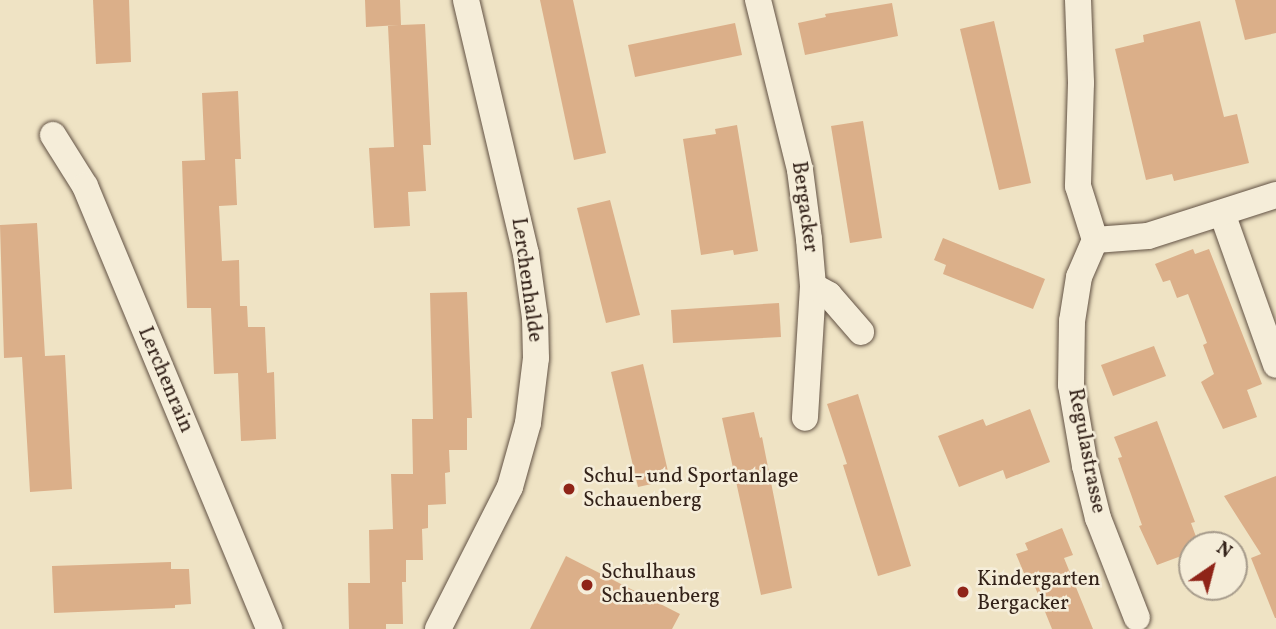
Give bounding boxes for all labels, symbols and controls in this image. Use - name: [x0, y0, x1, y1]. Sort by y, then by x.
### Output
- street label: Bergacker: [785, 160, 823, 254]
- street label: Lerchenhalde: [505, 216, 547, 344]
- street label: Lerchenrain: [131, 323, 199, 437]
- street label: Regulastrasse: [1062, 386, 1110, 516]
- place label: Schul- und Sportanlage Schauenberg: [583, 464, 799, 514]
- marker: Schul- und Sportanlage Schauenberg: [561, 481, 577, 497]
- north arrow: [1178, 531, 1248, 601]
- text: N: [1211, 536, 1237, 565]
- place label: Schulhaus Schauenberg: [601, 560, 720, 610]
- place label: Kindergarten Bergacker: [977, 567, 1100, 617]
- marker: Schulhaus Schauenberg: [579, 577, 595, 593]
- marker: Kindergarten Bergacker: [955, 584, 971, 600]

